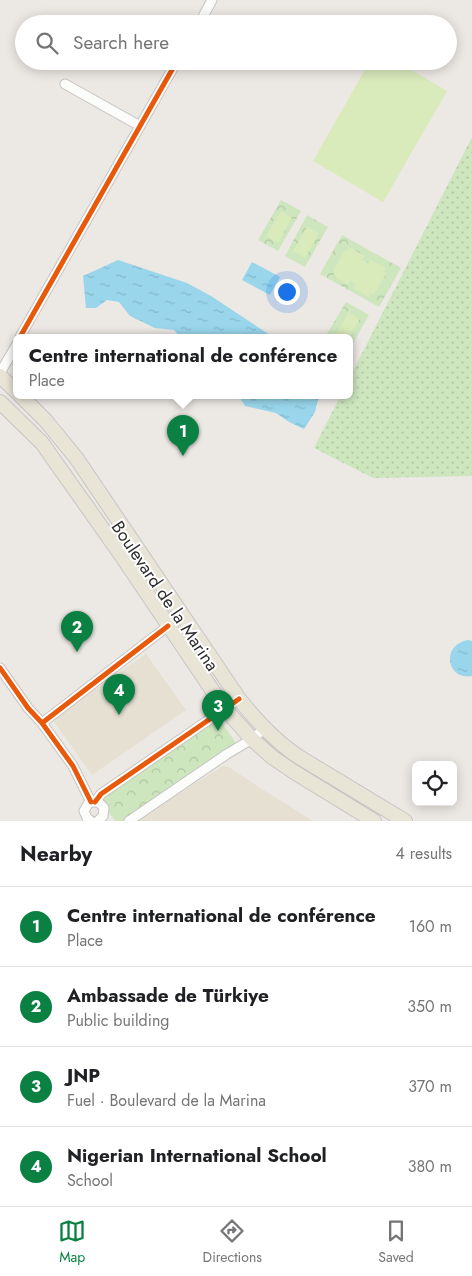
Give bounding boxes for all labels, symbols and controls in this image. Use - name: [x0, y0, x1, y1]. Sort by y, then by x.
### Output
- search box: [15, 15, 457, 70]
- icon: search: [33, 29, 61, 57]
- text: Search here: [73, 29, 169, 56]
- your location: [274, 279, 300, 305]
- popup: [13, 334, 353, 399]
- text: Centre international de conférence: [29, 342, 337, 369]
- text: Place: [29, 369, 65, 392]
- pin: 1: [167, 415, 199, 456]
- street label: Boulevard de la Marina: [105, 516, 225, 676]
- pin: 2: [61, 611, 93, 652]
- pin: 4: [103, 674, 135, 715]
- pin: 3: [202, 690, 234, 731]
- map controls: [412, 761, 457, 806]
- button: locate: [412, 761, 457, 806]
- text: Nearby: [20, 839, 92, 869]
- text: 4 results: [396, 842, 452, 865]
- text: Centre international de conférence: [67, 902, 376, 929]
- text: 1: [32, 915, 40, 938]
- text: 160 m: [409, 915, 452, 938]
- text: Place: [67, 929, 103, 952]
- text: Ambassade de Türkiye: [67, 982, 269, 1009]
- text: 2: [31, 995, 41, 1018]
- text: 350 m: [407, 995, 452, 1018]
- text: Public building: [67, 1009, 169, 1032]
- text: JNP: [67, 1062, 100, 1089]
- text: 3: [31, 1075, 41, 1098]
- text: 370 m: [408, 1075, 452, 1098]
- text: Fuel · Boulevard de la Marina: [67, 1089, 266, 1112]
- text: Nigerian International School: [67, 1142, 327, 1169]
- text: 4: [30, 1155, 42, 1178]
- text: 380 m: [408, 1155, 452, 1178]
- text: School: [67, 1169, 113, 1192]
- tab: Map: [58, 1217, 86, 1267]
- tab: Directions: [203, 1217, 262, 1267]
- tab: Saved: [378, 1217, 414, 1267]

